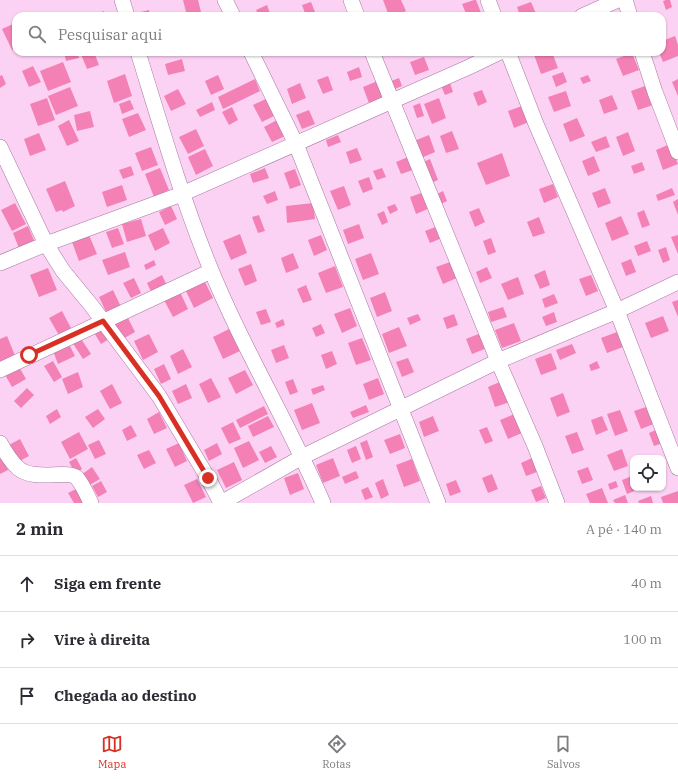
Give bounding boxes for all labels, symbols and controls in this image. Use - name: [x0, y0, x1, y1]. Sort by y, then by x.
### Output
- search box: [12, 12, 666, 56]
- icon: search: [26, 23, 48, 45]
- text: Pesquisar aqui: [58, 25, 162, 44]
- route start: [20, 346, 38, 364]
- map controls: [630, 455, 666, 491]
- button: locate: [630, 455, 666, 491]
- route end: [199, 469, 217, 487]
- text: 2 min: [16, 518, 64, 540]
- text: A pé · 140 m: [586, 521, 662, 538]
- icon: ahead: [16, 573, 38, 595]
- text: Siga em frente: [54, 574, 161, 593]
- text: 40 m: [631, 575, 662, 592]
- icon: right: [16, 629, 38, 651]
- text: Vire à direita: [54, 630, 150, 649]
- text: 100 m: [623, 631, 662, 648]
- icon: arrive: [16, 685, 38, 707]
- text: Chegada ao destino: [54, 686, 197, 705]
- tab: Mapa: [98, 733, 126, 771]
- tab: Rotas: [322, 733, 351, 771]
- tab: Salvos: [547, 733, 580, 771]

